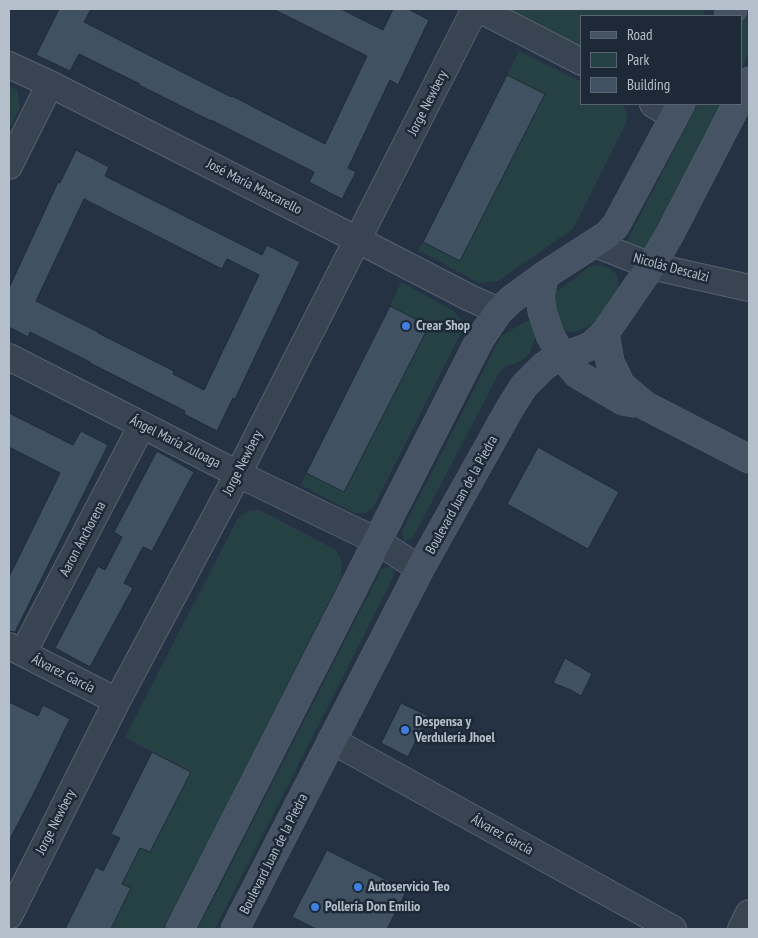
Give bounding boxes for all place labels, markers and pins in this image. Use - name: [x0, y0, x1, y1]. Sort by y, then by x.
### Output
- place label: Crear Shop: [416, 318, 470, 334]
- marker: Crear Shop: [400, 320, 412, 332]
- place label: Despensa y Verdulería Jhoel: [415, 714, 495, 746]
- marker: Despensa y Verdulería Jhoel: [399, 724, 411, 736]
- place label: Autoservicio Teo: [368, 879, 450, 895]
- marker: Autoservicio Teo: [352, 881, 364, 893]
- place label: Pollería Don Emilio: [325, 899, 420, 915]
- marker: Pollería Don Emilio: [309, 901, 321, 913]

